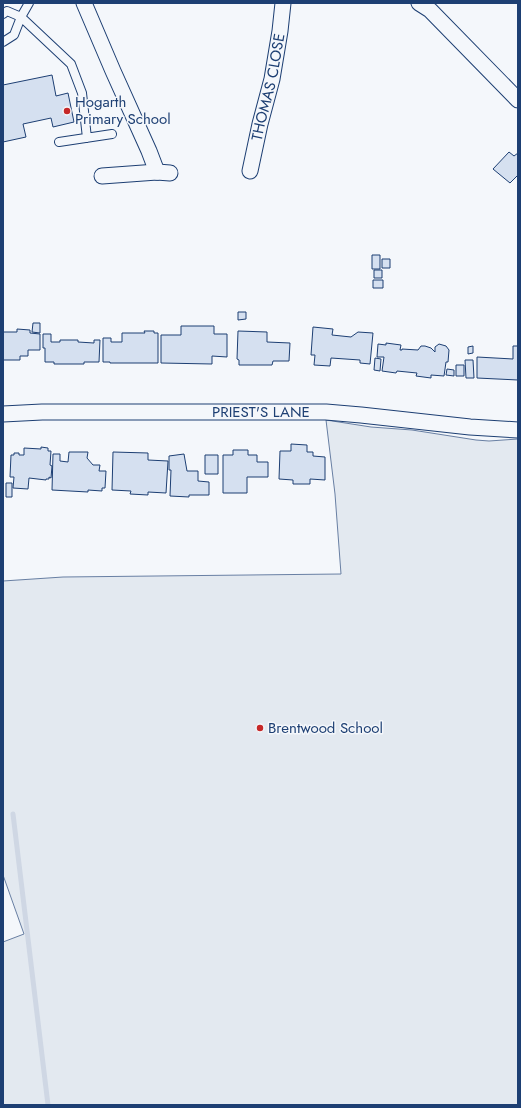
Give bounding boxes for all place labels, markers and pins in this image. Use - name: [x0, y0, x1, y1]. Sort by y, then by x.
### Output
- place label: Hogarth Primary School: [75, 91, 171, 130]
- marker: Hogarth Primary School: [62, 106, 72, 116]
- place label: Brentwood School: [268, 717, 383, 739]
- marker: Brentwood School: [255, 723, 265, 733]

